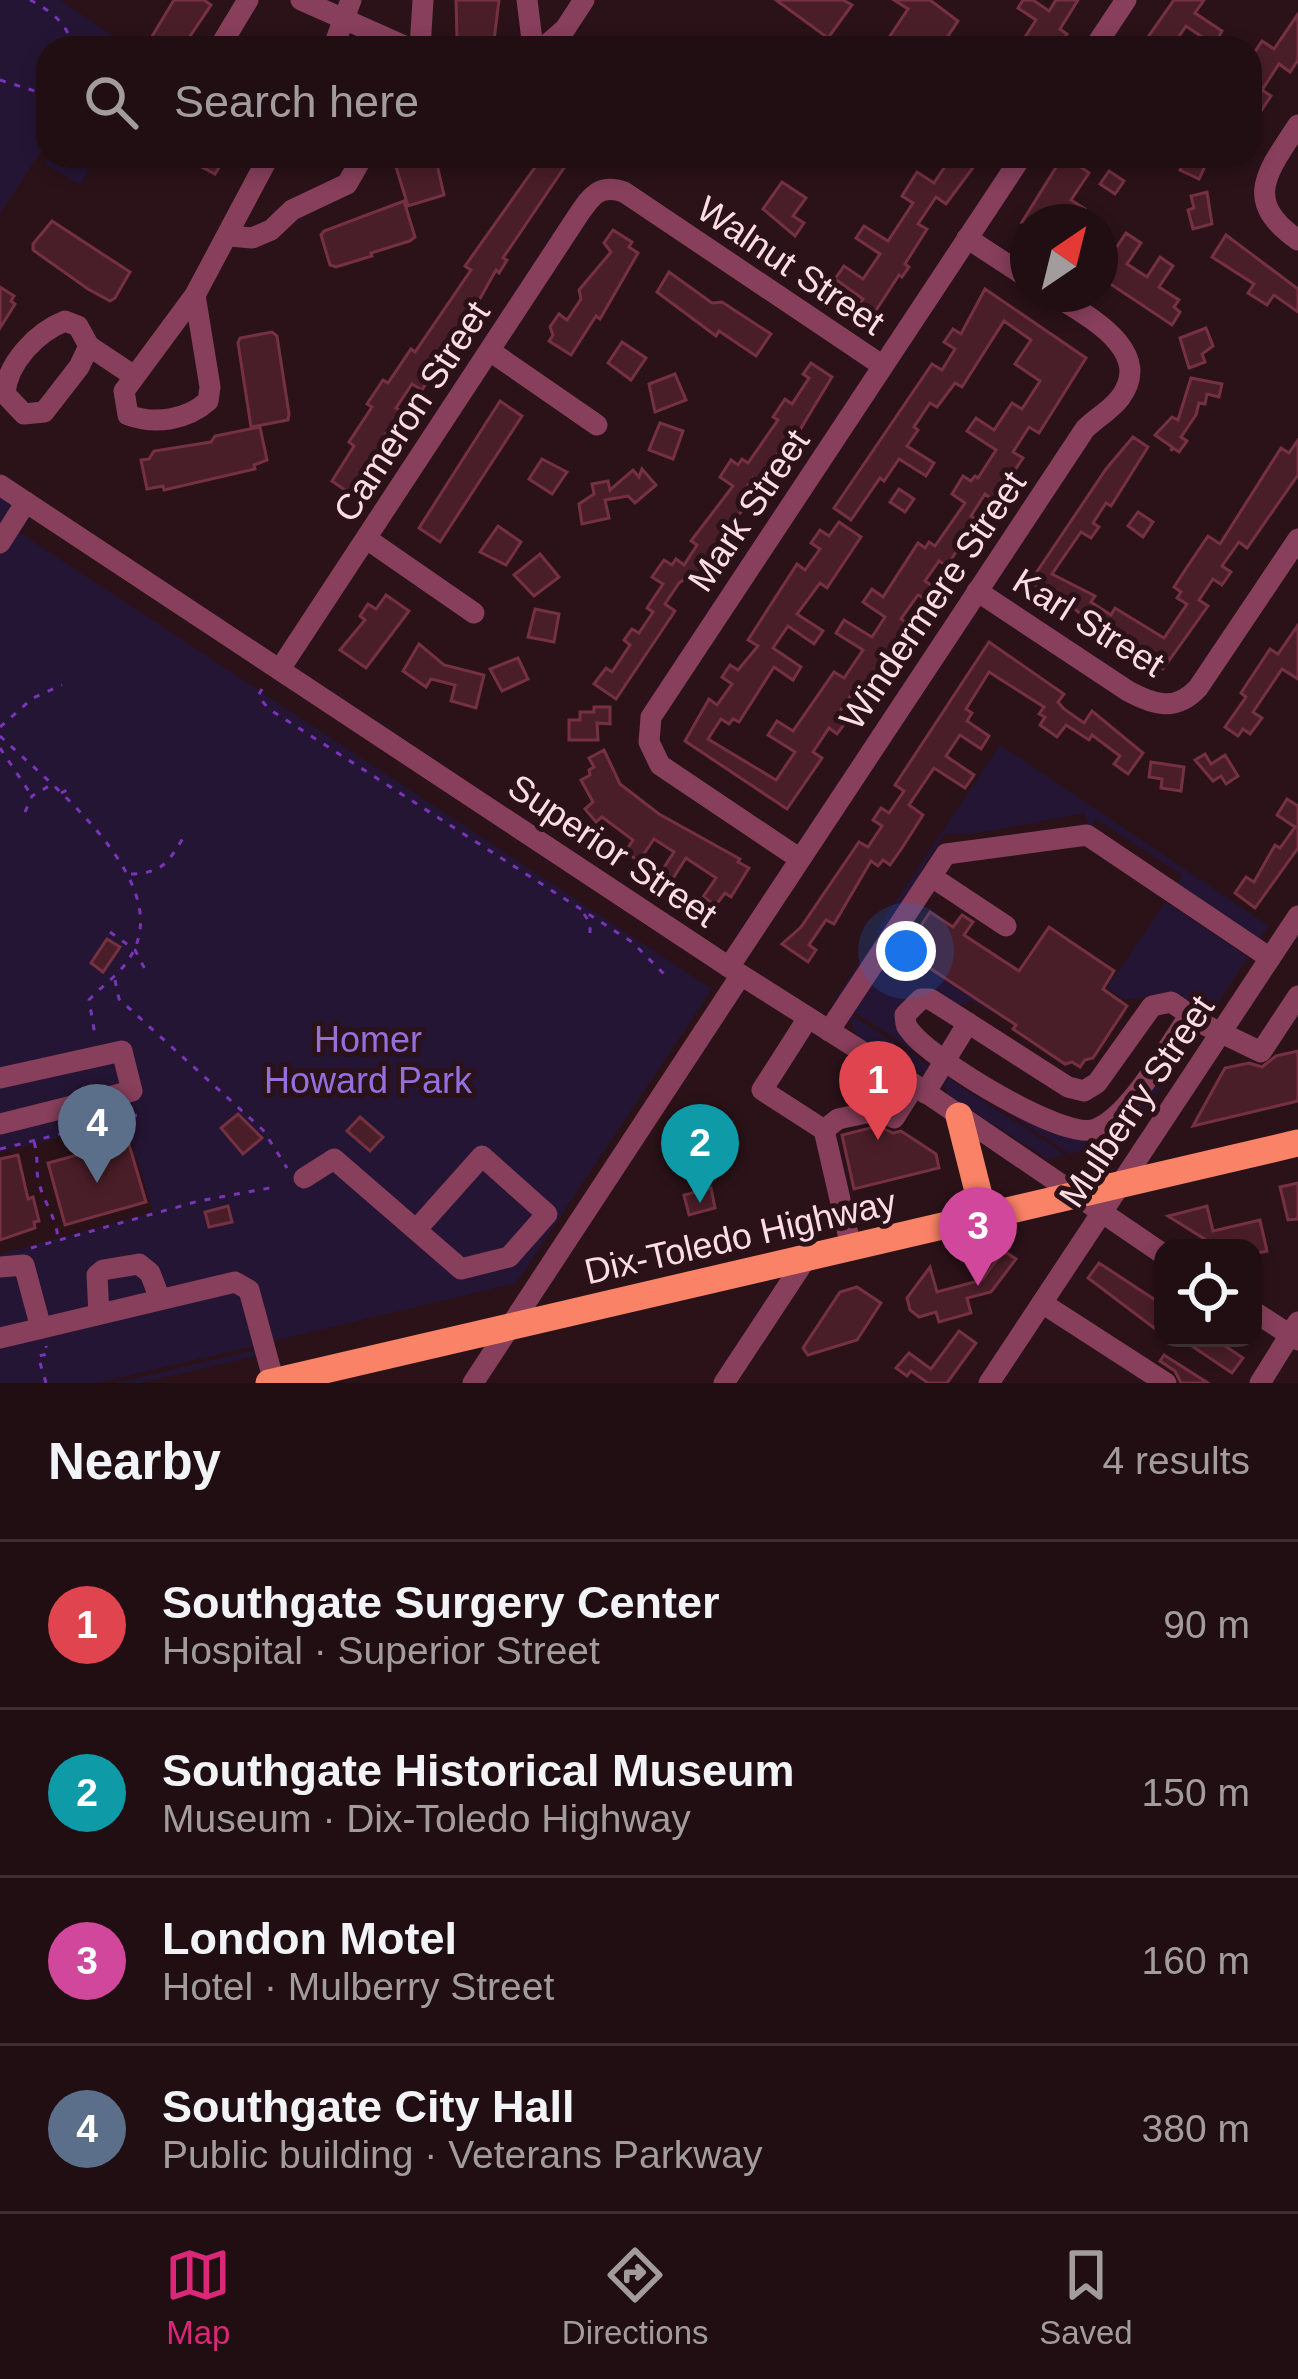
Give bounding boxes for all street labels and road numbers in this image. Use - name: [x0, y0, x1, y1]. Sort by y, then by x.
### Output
- street label: Walnut Street: [689, 188, 892, 343]
- street label: Cameron Street: [325, 294, 498, 529]
- street label: Mark Street: [679, 422, 817, 599]
- street label: Windermere Street: [831, 464, 1034, 737]
- street label: Karl Street: [1006, 560, 1172, 685]
- street label: Superior Street: [501, 766, 725, 935]
- street label: Mulberry Street: [1051, 988, 1222, 1215]
- street label: Dix-Toledo Highway: [581, 1181, 900, 1292]

